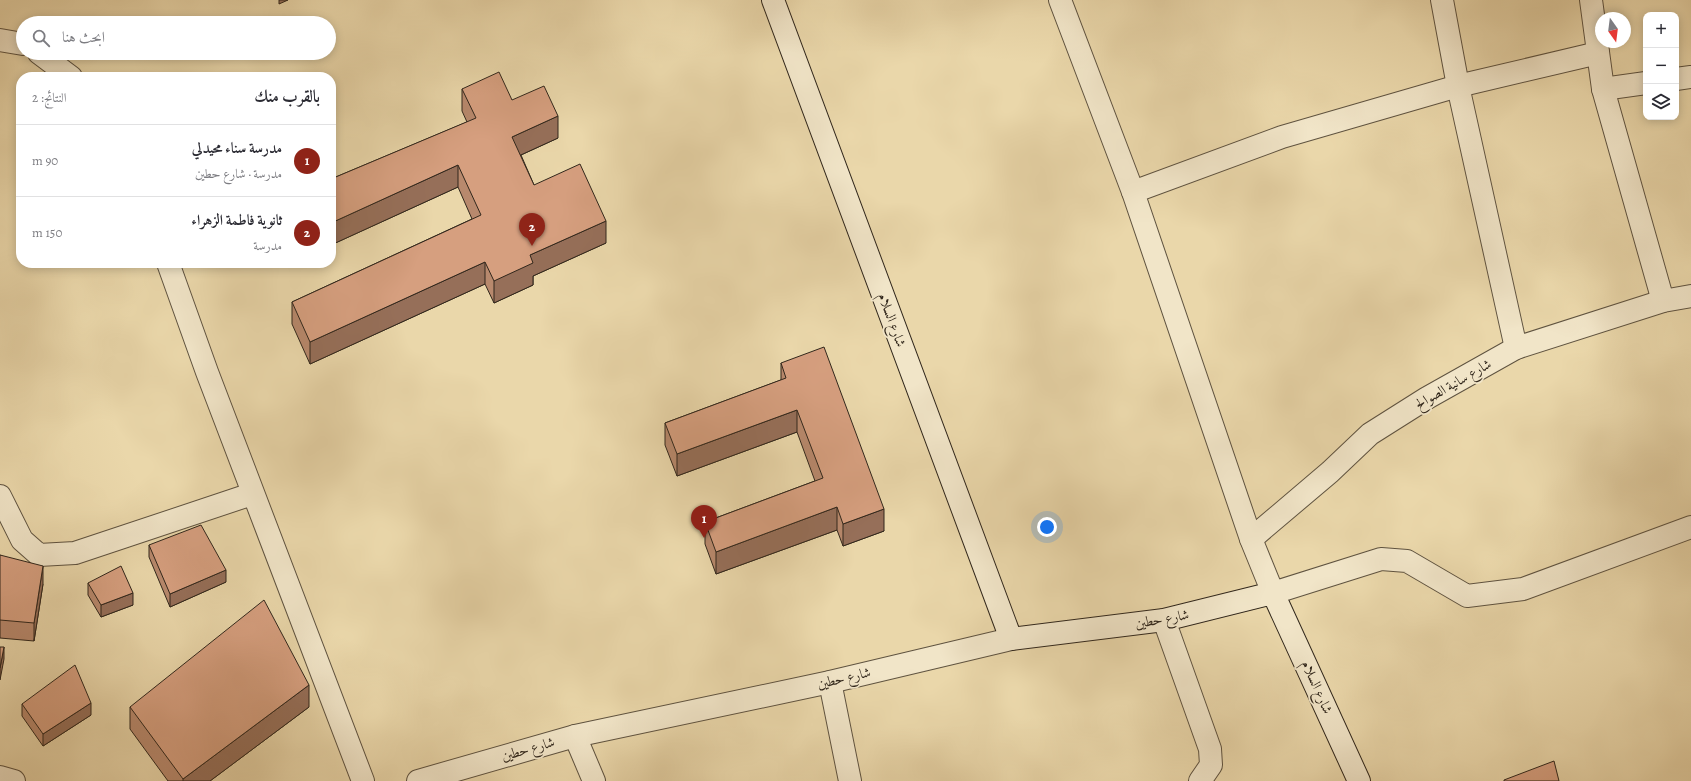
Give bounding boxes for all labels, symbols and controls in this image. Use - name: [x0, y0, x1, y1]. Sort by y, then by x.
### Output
- north arrow: [1595, 12, 1631, 48]
- map controls: [1643, 12, 1679, 120]
- button: +: [1643, 12, 1679, 48]
- search box: [16, 16, 336, 60]
- icon: search: [30, 27, 52, 49]
- text: ابحث هنا: [62, 27, 105, 47]
- button: −: [1643, 48, 1679, 84]
- button: layers: [1643, 84, 1679, 120]
- text: بالقرب منك: [254, 85, 320, 108]
- text: النتائج: 2: [32, 89, 67, 106]
- text: مدرسة سناء محيدلي: [192, 138, 282, 158]
- text: 90 m: [32, 152, 58, 169]
- text: 1: [305, 152, 309, 169]
- text: مدرسة · شارع حطين: [195, 165, 282, 182]
- text: ثانوية فاطمة الزهراء: [191, 210, 282, 230]
- pin: 2: [519, 213, 545, 246]
- text: 150 m: [32, 224, 62, 241]
- text: 2: [304, 224, 310, 241]
- text: مدرسة: [253, 237, 282, 254]
- street label: شارع السلام: [871, 290, 911, 351]
- street label: شارع سانية الصوالح: [1411, 354, 1496, 416]
- pin: 1: [691, 505, 717, 538]
- your location: [1037, 517, 1057, 537]
- street label: شارع حطين: [1133, 605, 1191, 635]
- street label: شارع السلام: [1294, 657, 1337, 718]
- street label: شارع حطين: [815, 663, 873, 695]
- street label: شارع حطين: [499, 732, 557, 768]

